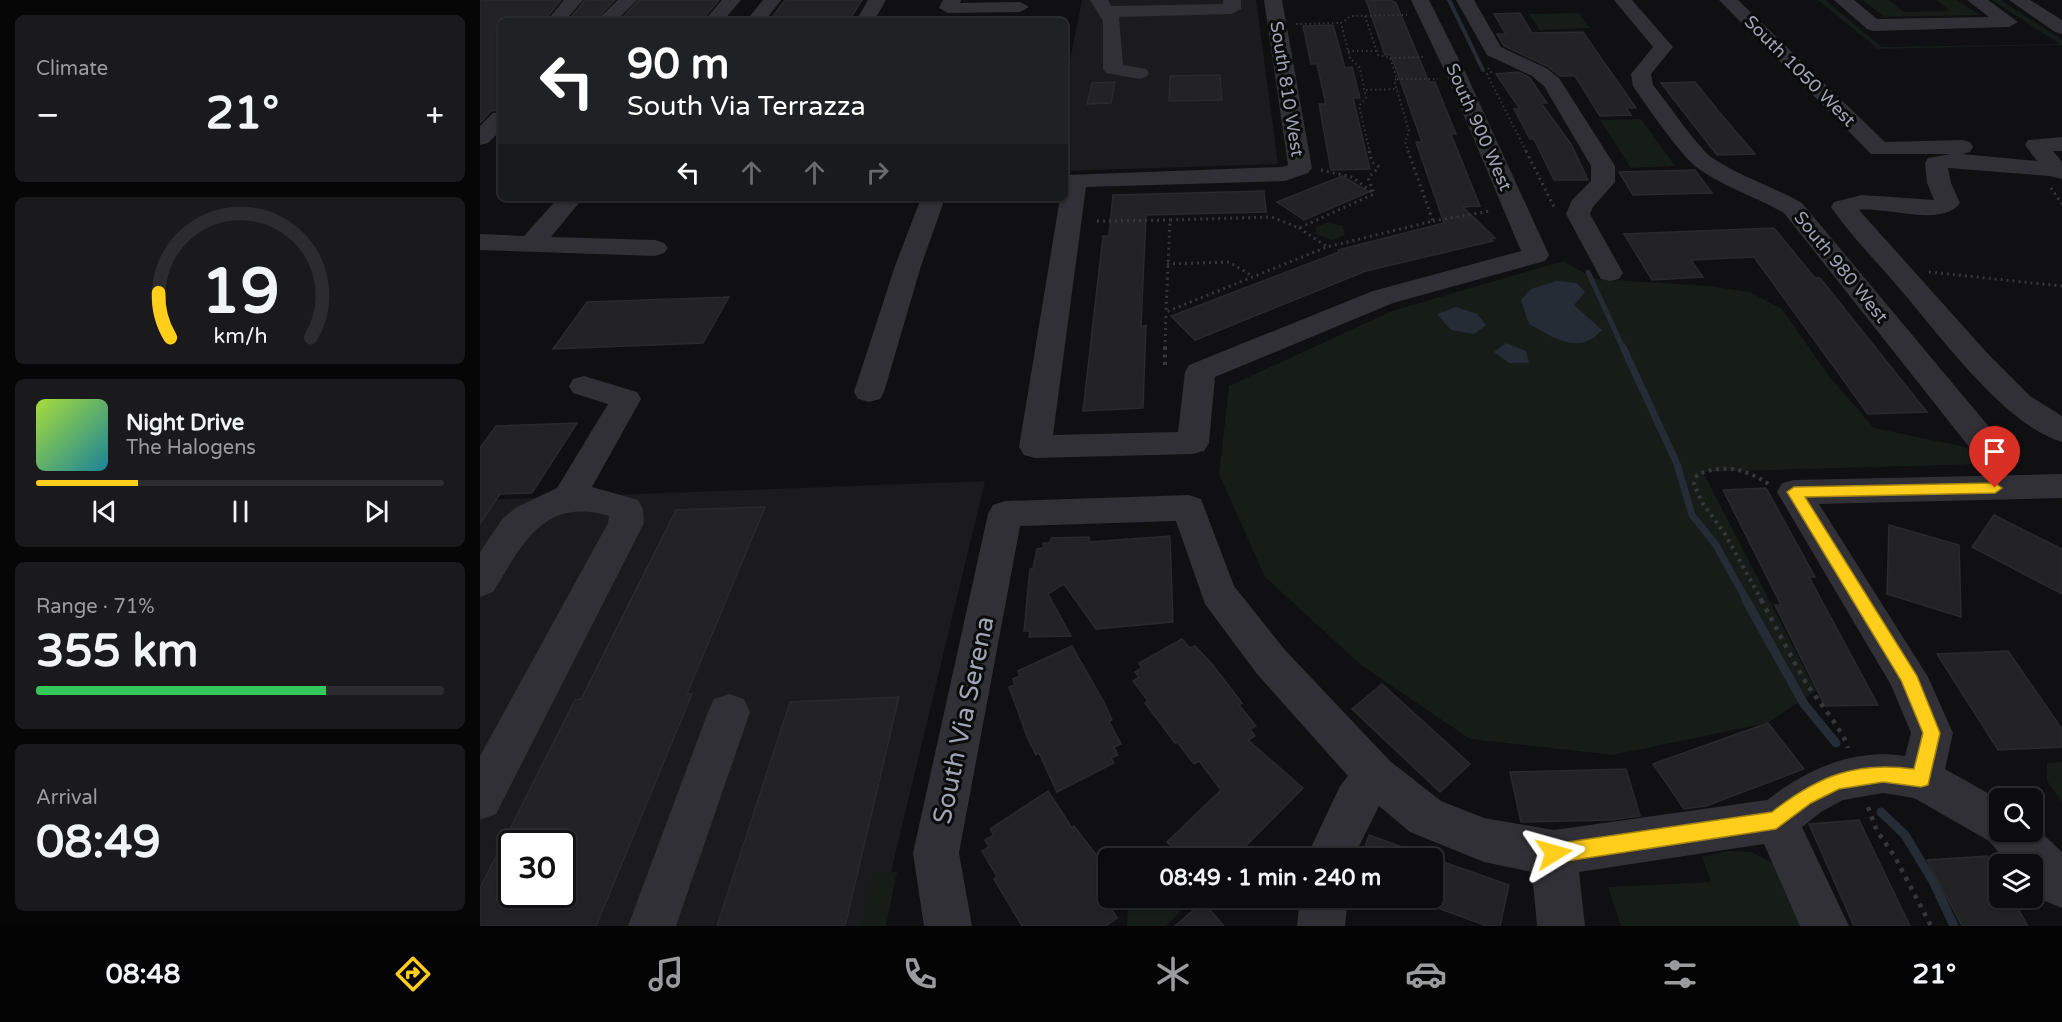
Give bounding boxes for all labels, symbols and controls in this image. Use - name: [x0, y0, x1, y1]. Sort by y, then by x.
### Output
- street label: South 1050 West: [1740, 11, 1860, 131]
- street label: South 810 West: [1265, 20, 1309, 159]
- text: 90 m: [627, 39, 729, 90]
- icon: left: [528, 42, 606, 120]
- text: Climate: [36, 57, 108, 81]
- street label: South 900 West: [1441, 60, 1517, 194]
- text: 21°: [206, 87, 279, 141]
- text: South Via Terrazza: [627, 90, 866, 123]
- text: −: [36, 96, 60, 135]
- text: +: [425, 96, 444, 135]
- icon: left: [672, 156, 705, 189]
- icon: ahead: [735, 156, 768, 189]
- icon: ahead: [798, 156, 831, 189]
- icon: right: [861, 156, 894, 189]
- street label: South 980 West: [1789, 207, 1893, 327]
- text: 19: [201, 255, 279, 330]
- text: km/h: [213, 323, 267, 349]
- text: Night Drive: [126, 410, 244, 436]
- pin: [1969, 426, 2020, 488]
- icon: arrive: [1978, 435, 2011, 468]
- text: The Halogens: [126, 436, 256, 460]
- icon: previous: [88, 495, 121, 528]
- icon: pause: [224, 495, 257, 528]
- icon: next: [360, 495, 393, 528]
- text: Range · 71%: [36, 595, 155, 619]
- street label: South Via Serena: [926, 614, 1001, 827]
- text: 355 km: [36, 625, 198, 679]
- text: Arrival: [36, 786, 98, 810]
- map controls: [1989, 788, 2043, 908]
- button: search: [1989, 788, 2043, 842]
- text: 08:49: [36, 816, 161, 870]
- position arrow: [1522, 821, 1586, 885]
- speed limit sign: 30: [498, 830, 576, 908]
- button: layers: [1989, 854, 2043, 908]
- text: 08:49 · 1 min · 240 m: [1160, 865, 1381, 891]
- icon: directions: [392, 953, 434, 995]
- icon: music: [645, 953, 687, 995]
- icon: phone: [899, 953, 941, 995]
- icon: climate: [1152, 953, 1194, 995]
- icon: car: [1405, 953, 1447, 995]
- icon: filters: [1659, 953, 1701, 995]
- text: 08:48: [106, 958, 181, 991]
- text: 21°: [1912, 958, 1956, 991]

